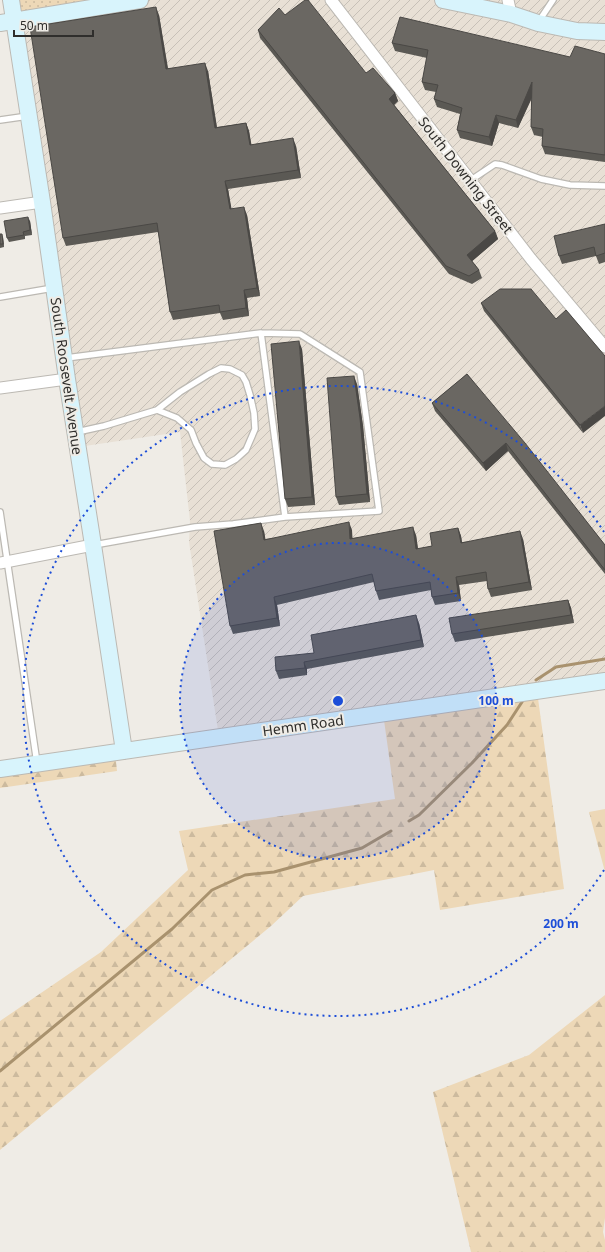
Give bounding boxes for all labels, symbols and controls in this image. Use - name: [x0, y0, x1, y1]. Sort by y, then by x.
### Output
- scale bar: [14, 12, 93, 38]
- text: 50 m: [20, 17, 48, 34]
- street label: South Downing Street: [414, 112, 518, 238]
- street label: South Roosevelt Avenue: [47, 296, 87, 456]
- text: 100 m: [478, 692, 514, 709]
- centre of rings: [331, 694, 345, 708]
- street label: Hemm Road: [261, 710, 345, 740]
- text: 200 m: [543, 915, 579, 932]

